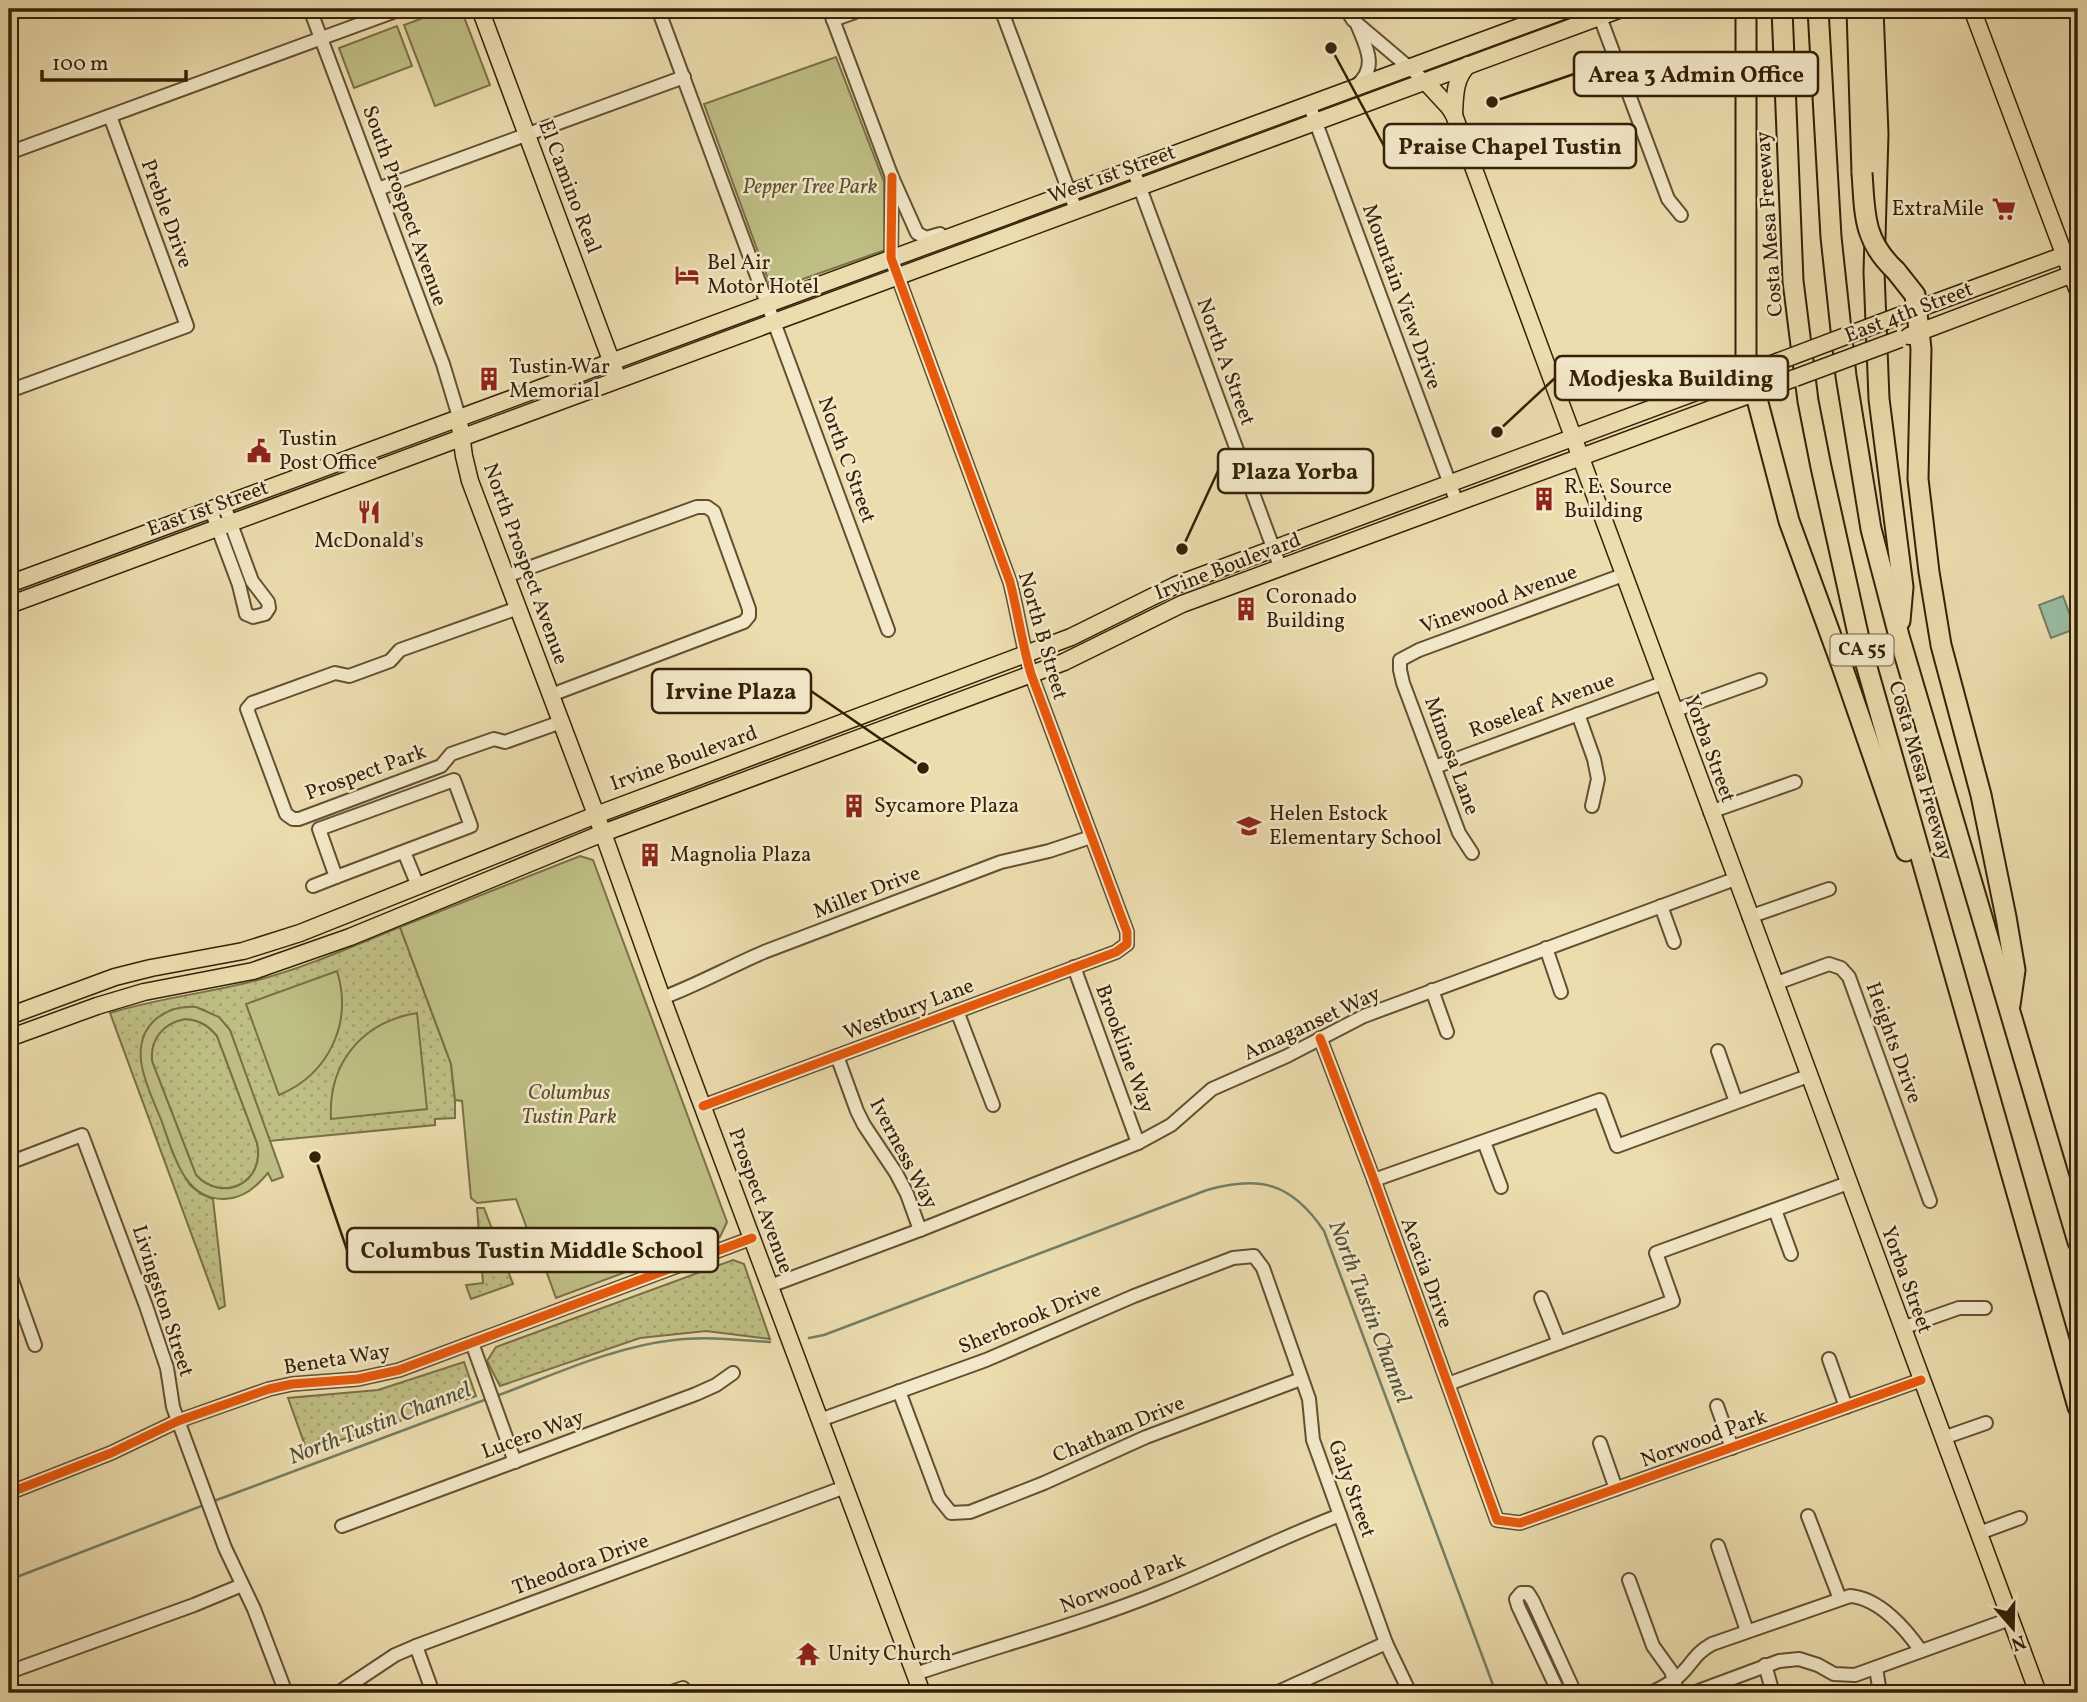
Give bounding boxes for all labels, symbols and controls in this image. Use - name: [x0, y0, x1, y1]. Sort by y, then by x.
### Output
- scale bar: [42, 38, 186, 82]
- text: 100 m: [52, 50, 109, 79]
- callout: Area 3 Admin Office: [1574, 52, 1818, 96]
- text: Area 3 Admin Office: [1588, 60, 1804, 92]
- street label: South Prospect Avenue: [354, 102, 454, 310]
- street label: El Camino Real: [530, 116, 608, 258]
- callout: Praise Chapel Tustin: [1384, 124, 1636, 168]
- street label: Costa Mesa Freeway: [1749, 130, 1791, 318]
- text: Praise Chapel Tustin: [1398, 132, 1622, 164]
- street label: West 1st Street: [1044, 139, 1180, 211]
- street label: Preble Drive: [133, 156, 199, 273]
- park label: Pepper Tree Park: [742, 173, 878, 202]
- place label: ExtraMile: [1892, 195, 1984, 224]
- supermarket icon: ExtraMile: [1990, 195, 2018, 223]
- street label: Mountain View Drive: [1354, 200, 1448, 394]
- place label: Bel Air Motor Hotel: [707, 249, 819, 302]
- hotel icon: Bel Air Motor Hotel: [673, 261, 701, 289]
- street label: East 4th Street: [1841, 275, 1977, 351]
- street label: North A Street: [1189, 294, 1261, 430]
- place label: Tustin War Memorial: [509, 353, 610, 406]
- callout: Modjeska Building: [1555, 356, 1788, 400]
- text: Modjeska Building: [1569, 364, 1773, 396]
- building icon: Tustin War Memorial: [475, 365, 503, 393]
- street label: North C Street: [810, 393, 882, 527]
- place label: Tustin Post Office: [279, 425, 377, 478]
- public building icon: Tustin Post Office: [245, 437, 273, 465]
- callout: Plaza Yorba: [1218, 449, 1373, 493]
- text: Plaza Yorba: [1232, 457, 1358, 489]
- street label: North Prospect Avenue: [475, 459, 575, 669]
- place label: R. E. Source Building: [1564, 473, 1672, 526]
- street label: East 1st Street: [143, 474, 273, 544]
- building icon: R. E. Source Building: [1530, 485, 1558, 513]
- restaurant icon: McDonald's: [355, 498, 383, 526]
- street label: Irvine Boulevard: [1151, 526, 1305, 608]
- place label: McDonald's: [314, 527, 424, 556]
- street label: Vinewood Avenue: [1416, 558, 1582, 642]
- street label: North B Street: [1010, 569, 1074, 703]
- place label: Coronado Building: [1266, 583, 1357, 636]
- building icon: Coronado Building: [1232, 595, 1260, 623]
- road number: CA 55: [1830, 635, 1894, 666]
- street label: Roseleaf Avenue: [1465, 666, 1619, 746]
- callout: Irvine Plaza: [652, 669, 811, 713]
- text: Irvine Plaza: [665, 677, 797, 709]
- street label: Costa Mesa Freeway: [1880, 678, 1960, 865]
- street label: Yorba Street: [1676, 691, 1742, 807]
- street label: Mimosa Lane: [1416, 693, 1486, 819]
- street label: Irvine Boulevard: [606, 719, 762, 799]
- street label: Prospect Park: [301, 737, 431, 808]
- building icon: Sycamore Plaza: [840, 792, 868, 820]
- place label: Sycamore Plaza: [874, 792, 1019, 821]
- place label: Helen Estock Elementary School: [1269, 800, 1442, 853]
- school or university icon: Helen Estock Elementary School: [1235, 812, 1263, 840]
- building icon: Magnolia Plaza: [636, 841, 664, 869]
- place label: Magnolia Plaza: [670, 841, 811, 870]
- street label: Miller Drive: [809, 859, 925, 927]
- street label: Westbury Lane: [840, 972, 978, 1048]
- street label: Heights Drive: [1858, 978, 1928, 1108]
- street label: Amaganset Way: [1239, 979, 1386, 1068]
- street label: Brookline Way: [1087, 981, 1161, 1118]
- park label: Columbus Tustin Park: [521, 1079, 617, 1132]
- street label: Iverness Way: [862, 1093, 945, 1215]
- street label: Prospect Avenue: [720, 1124, 800, 1278]
- street label: Acacia Drive: [1393, 1214, 1459, 1332]
- water label: North Tustin Channel: [1319, 1216, 1419, 1408]
- street label: Livingston Street: [124, 1221, 200, 1381]
- street label: Yorba Street: [1873, 1222, 1939, 1338]
- callout: Columbus Tustin Middle School: [347, 1228, 718, 1272]
- text: Columbus Tustin Middle School: [360, 1236, 704, 1268]
- street label: Sherbrook Drive: [954, 1276, 1106, 1362]
- street label: Beneta Way: [282, 1337, 393, 1383]
- water label: North Tustin Channel: [284, 1374, 476, 1474]
- street label: Chatham Drive: [1049, 1389, 1189, 1471]
- street label: Norwood Park: [1637, 1402, 1772, 1475]
- street label: Lucero Way: [478, 1403, 589, 1467]
- street label: Galy Street: [1320, 1436, 1382, 1542]
- street label: Theodora Drive: [509, 1527, 653, 1603]
- street label: Norwood Park: [1056, 1546, 1191, 1621]
- north arrow: [1979, 1594, 2048, 1664]
- text: N: [2007, 1628, 2029, 1657]
- temple icon: Unity Church: [794, 1640, 822, 1668]
- place label: Unity Church: [828, 1640, 952, 1669]

